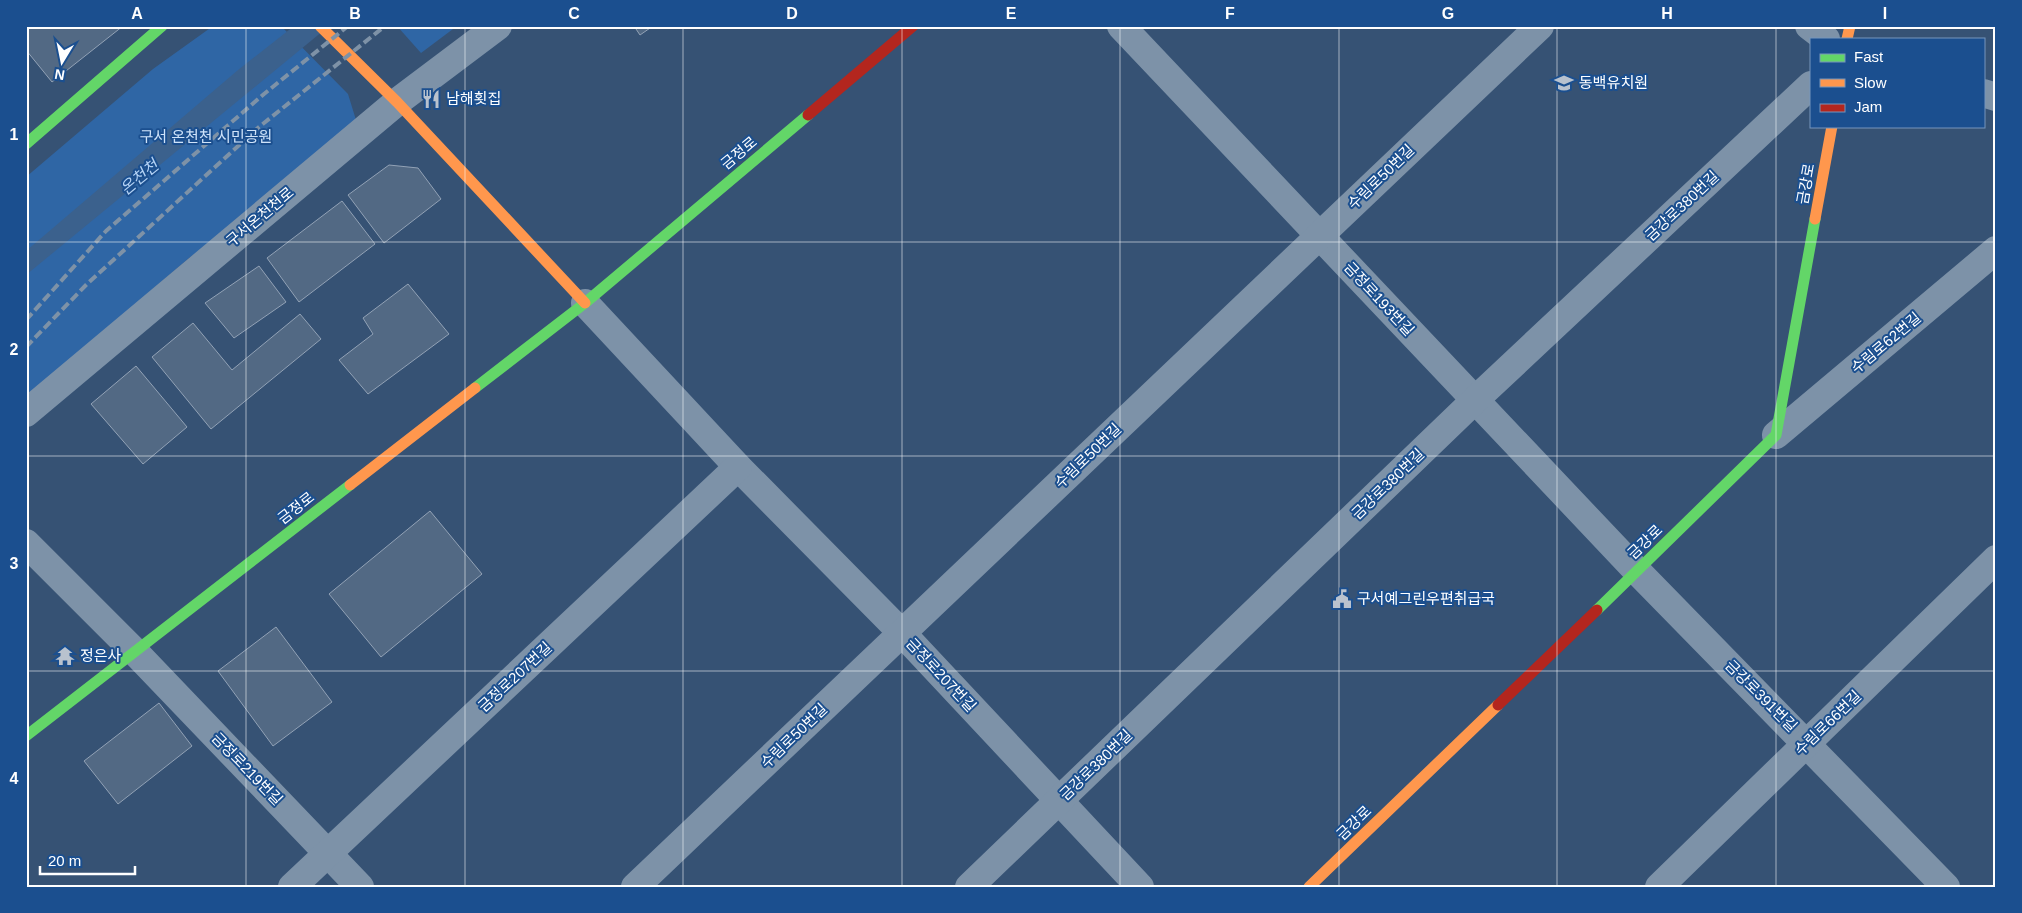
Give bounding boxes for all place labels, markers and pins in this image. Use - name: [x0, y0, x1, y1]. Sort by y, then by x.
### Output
- school or university icon: 동백유치원: [1553, 72, 1575, 94]
- place label: 동백유치원: [1579, 74, 1648, 91]
- restaurant icon: 남해횟집: [420, 88, 442, 110]
- place label: 남해횟집: [446, 90, 501, 107]
- public building icon: 구서예그린우편취급국: [1331, 588, 1353, 610]
- place label: 구서예그린우편취급국: [1357, 590, 1495, 607]
- temple icon: 정은사: [54, 645, 76, 667]
- place label: 정은사: [80, 647, 122, 664]

